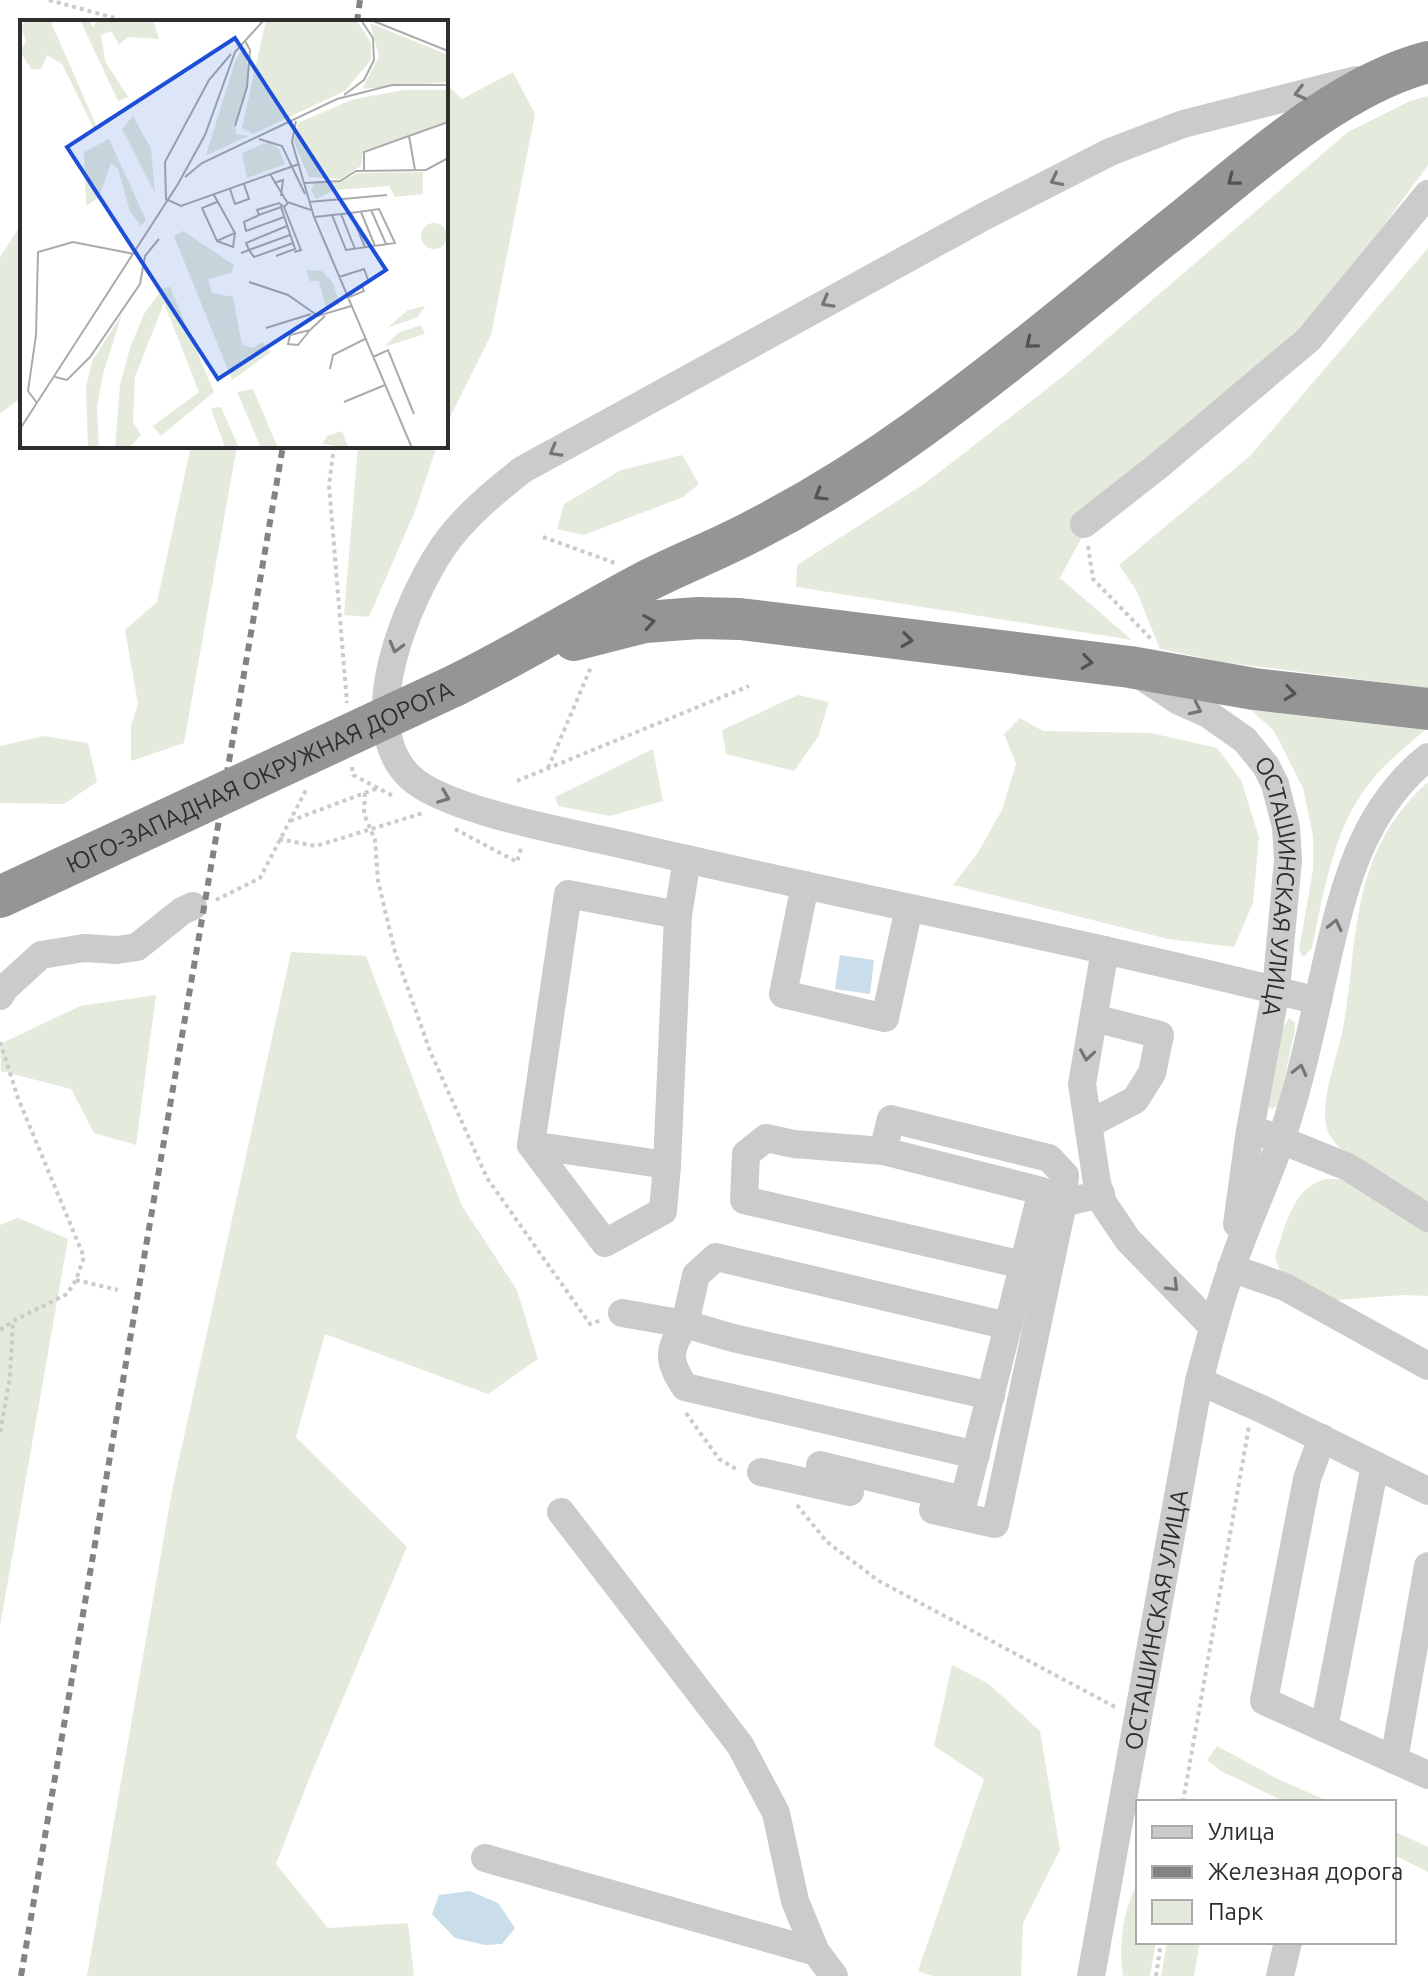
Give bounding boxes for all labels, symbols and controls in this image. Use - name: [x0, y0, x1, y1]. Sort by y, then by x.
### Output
- inset map: [20, 20, 448, 448]
- one-way arrow: [1294, 84, 1308, 101]
- one-way arrow: [1050, 170, 1065, 185]
- one-way arrow: [1228, 170, 1242, 185]
- one-way arrow: [821, 293, 835, 308]
- one-way arrow: [1025, 334, 1040, 348]
- one-way arrow: [549, 441, 564, 457]
- one-way arrow: [814, 485, 829, 501]
- one-way arrow: [642, 614, 656, 631]
- one-way arrow: [900, 631, 914, 648]
- one-way arrow: [389, 640, 406, 653]
- one-way arrow: [1080, 653, 1094, 670]
- street label: ЮГО-ЗАПАДНАЯ ОКРУЖНАЯ ДОРОГА: [62, 675, 457, 878]
- one-way arrow: [1284, 684, 1297, 701]
- one-way arrow: [1188, 699, 1202, 715]
- street label: ОСТАШИНСКАЯ УЛИЦА: [1250, 750, 1302, 1019]
- one-way arrow: [436, 787, 450, 804]
- one-way arrow: [1326, 918, 1343, 932]
- one-way arrow: [1080, 1048, 1097, 1062]
- one-way arrow: [1290, 1063, 1307, 1077]
- one-way arrow: [1164, 1277, 1178, 1291]
- street label: ОСТАШИНСКАЯ УЛИЦА: [1119, 1487, 1193, 1752]
- legend: [1136, 1800, 1396, 1944]
- text: Улица: [1208, 1818, 1275, 1845]
- text: Железная дорога: [1208, 1858, 1403, 1885]
- text: Парк: [1208, 1898, 1263, 1925]

